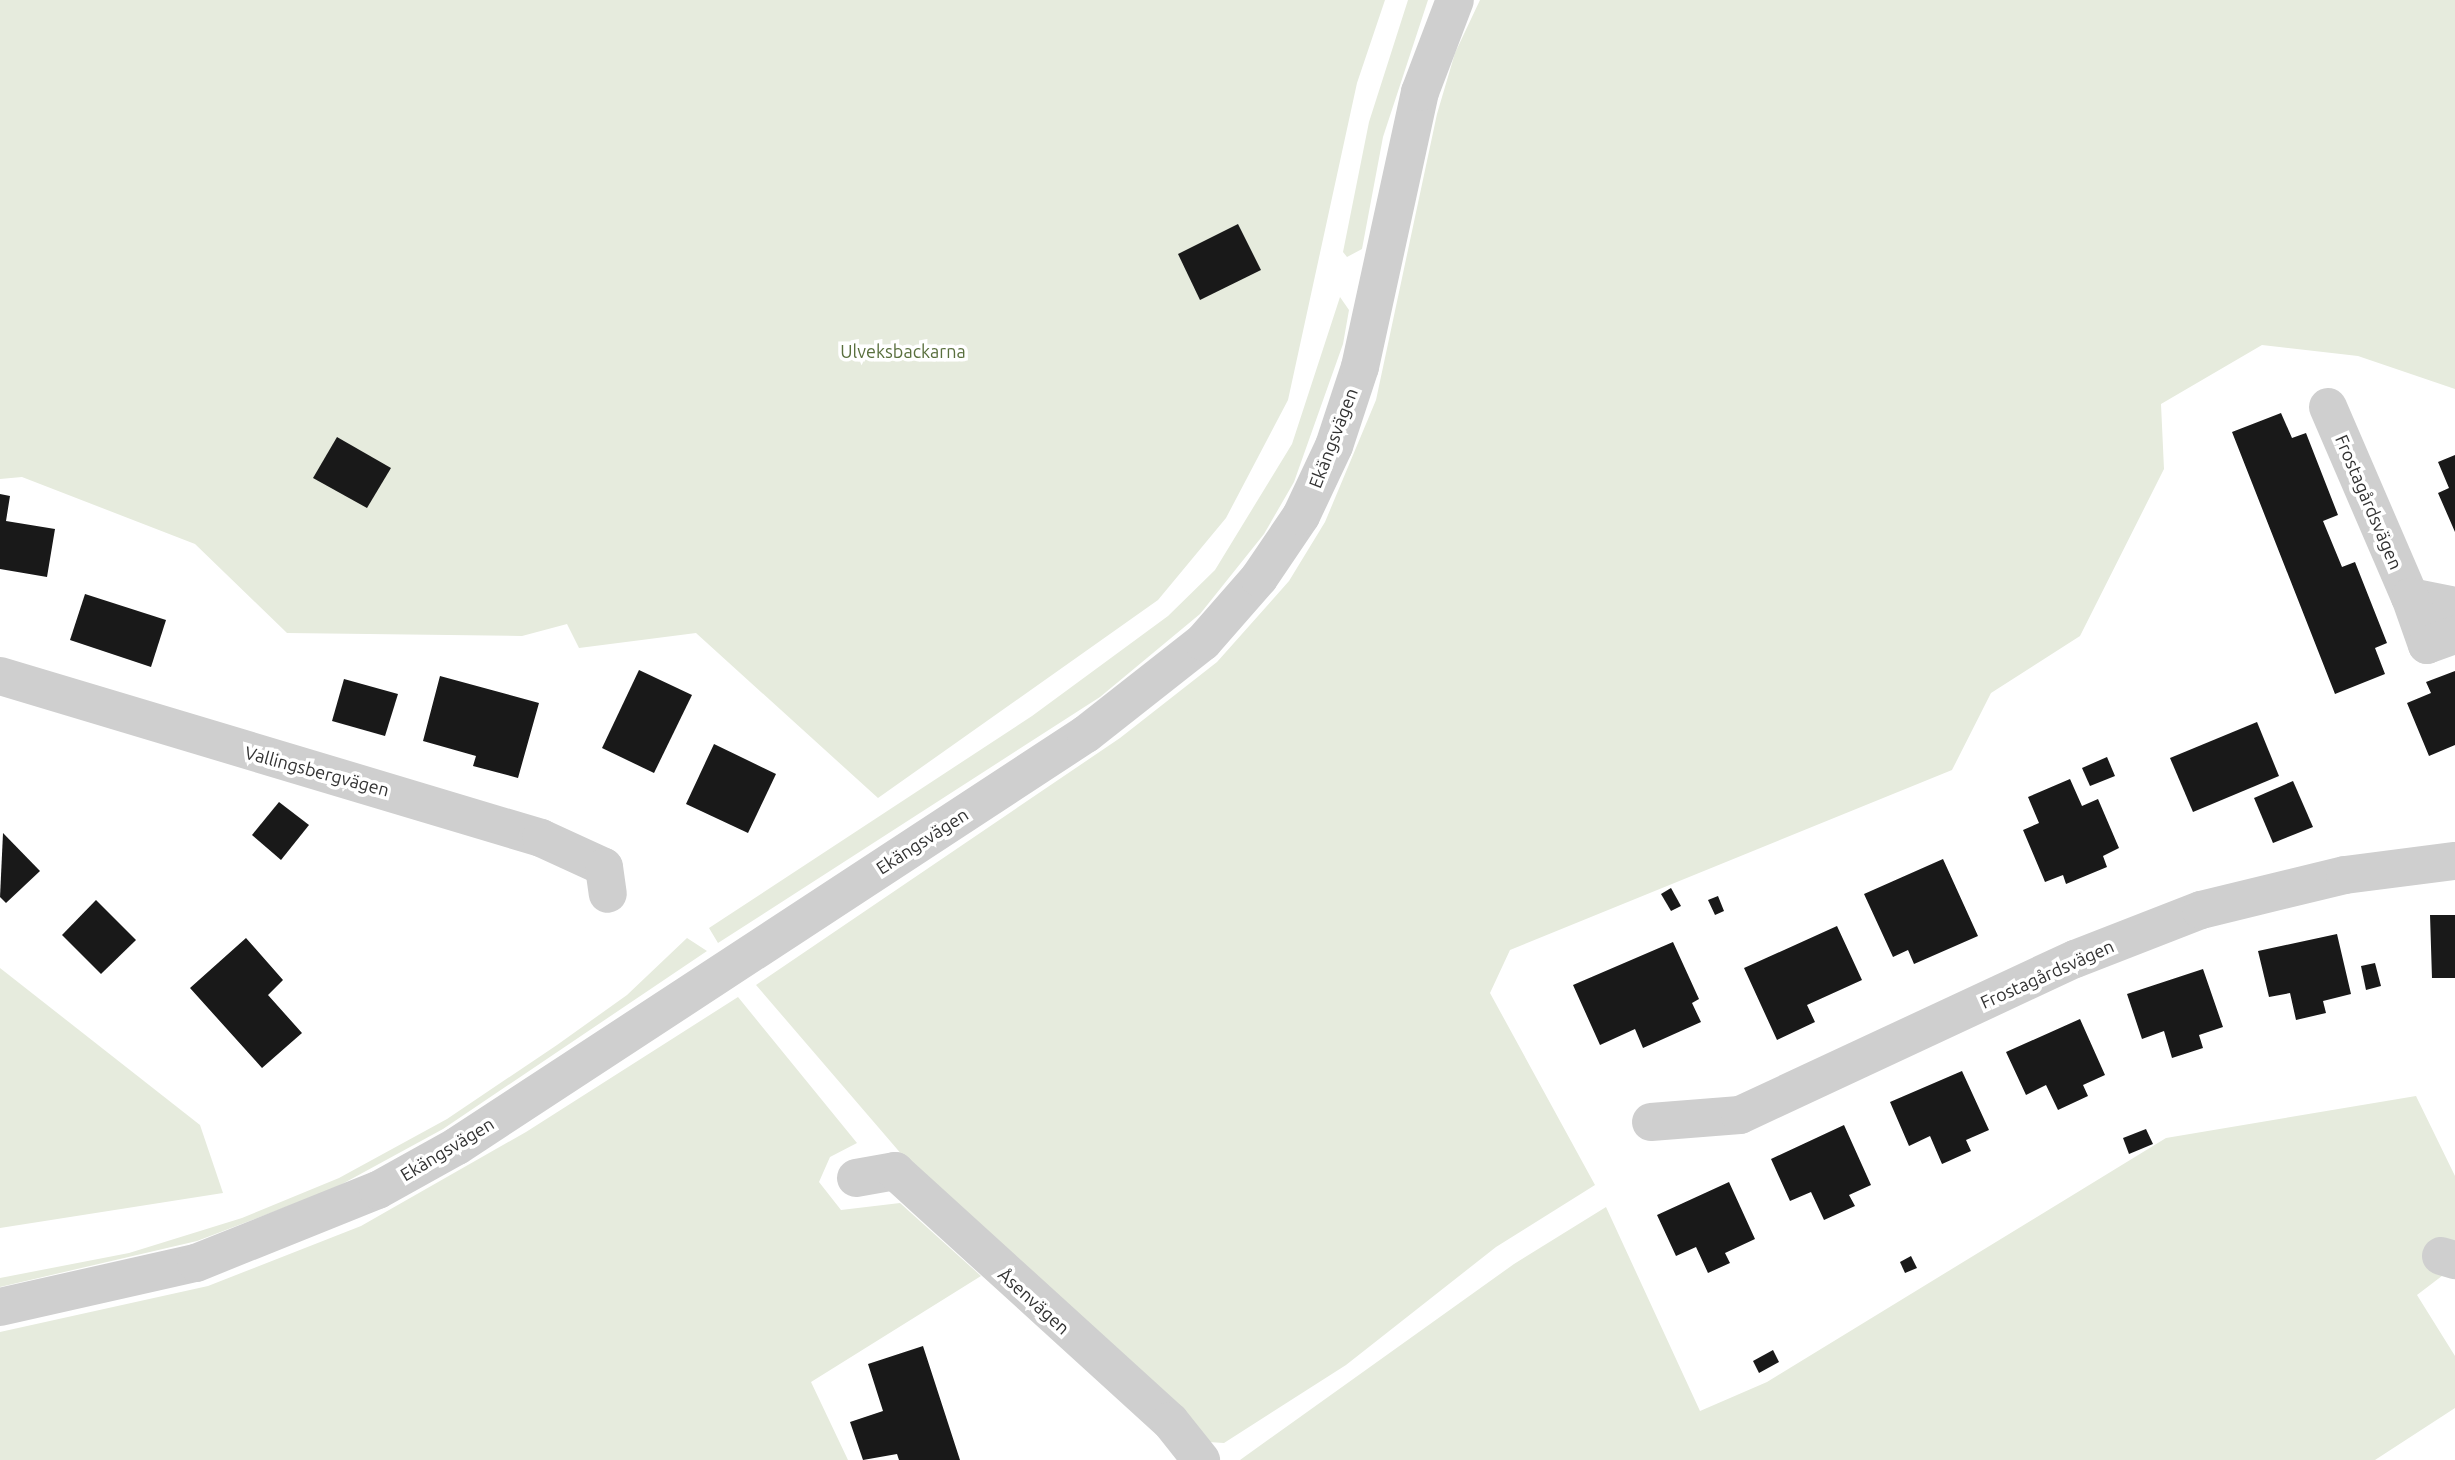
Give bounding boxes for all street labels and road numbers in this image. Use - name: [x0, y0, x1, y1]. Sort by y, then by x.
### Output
- street label: Ekängsvägen: [1304, 385, 1362, 491]
- street label: Frostagårdsvägen: [2331, 432, 2407, 572]
- street label: Vallingsbergvägen: [242, 741, 392, 801]
- street label: Ekängsvägen: [872, 803, 972, 879]
- street label: Frostagårdsvägen: [1977, 935, 2117, 1013]
- street label: Ekängsvägen: [396, 1113, 498, 1185]
- street label: Åsenvägen: [994, 1263, 1074, 1339]

